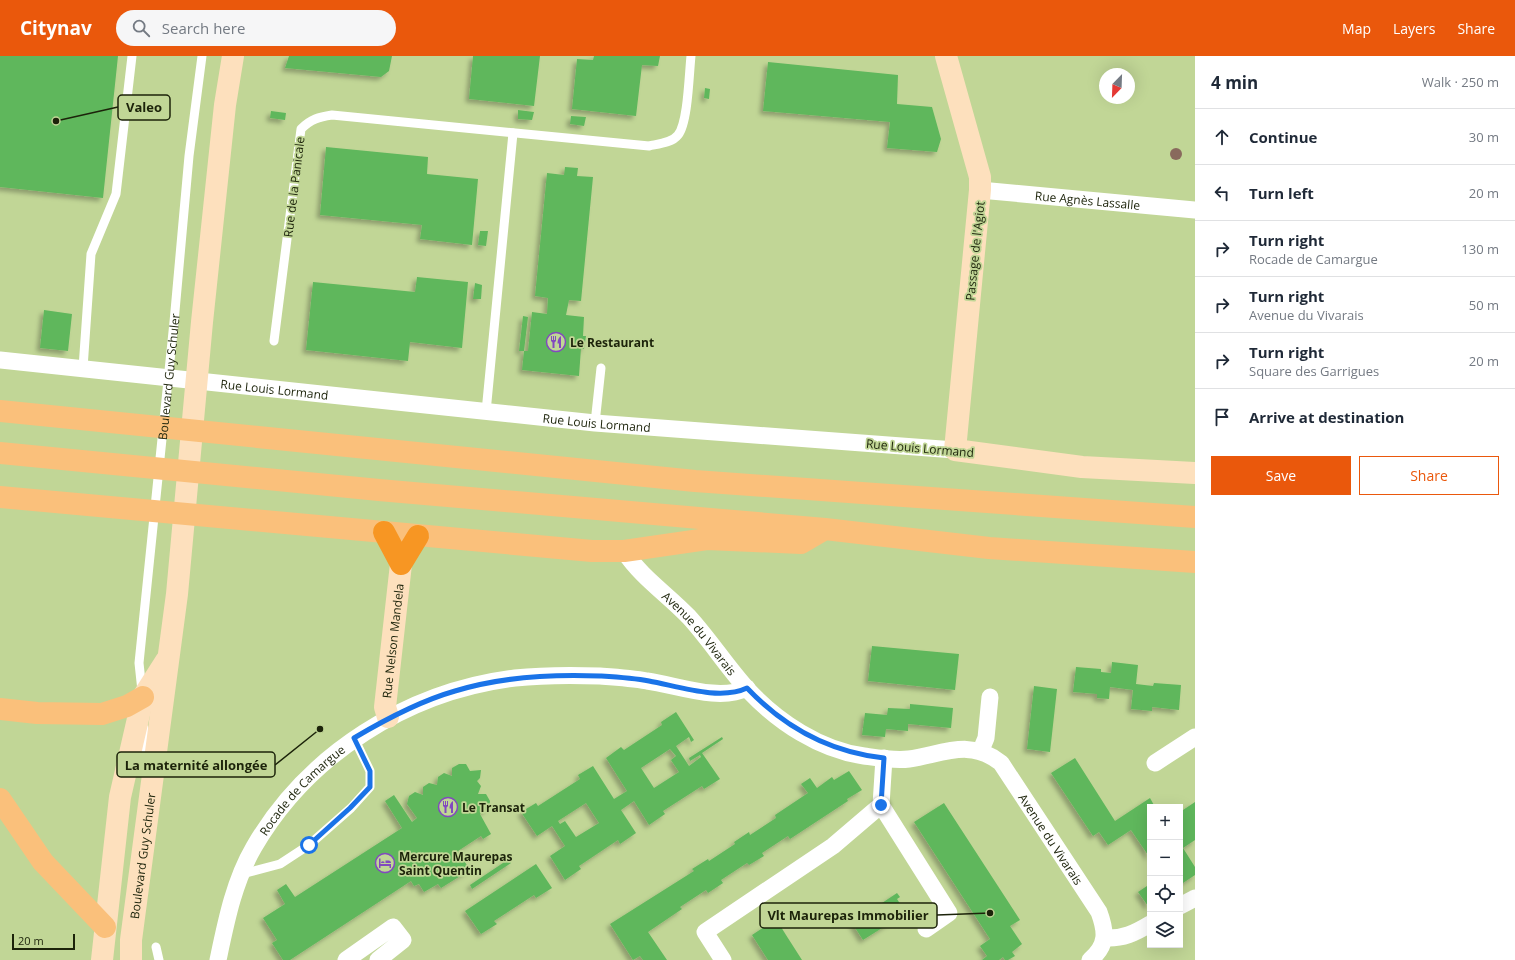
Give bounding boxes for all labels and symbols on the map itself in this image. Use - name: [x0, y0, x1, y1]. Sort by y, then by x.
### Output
- north arrow: [1099, 68, 1135, 104]
- callout: Valeo: [118, 95, 170, 120]
- text: Valeo: [126, 98, 162, 116]
- street label: Rue de la Panicale: [279, 136, 309, 238]
- street label: Rue Agnès Lassalle: [1034, 187, 1141, 213]
- street label: Passage de l'Agiot: [961, 200, 989, 302]
- street label: Boulevard Guy Schuler: [153, 313, 183, 441]
- restaurant icon: Le Restaurant: [545, 331, 567, 353]
- place label: Le Restaurant: [570, 334, 654, 351]
- street label: Rue Louis Lormand: [220, 375, 329, 403]
- street label: Rue Louis Lormand: [542, 409, 651, 436]
- street label: Rue Louis Lormand: [865, 435, 975, 461]
- street label: Rue Nelson Mandela: [378, 583, 407, 699]
- street label: Avenue du Vivarais: [659, 587, 741, 679]
- street label: Rocade de Camargue: [255, 741, 348, 839]
- callout: La maternité allongée: [117, 752, 275, 777]
- text: La maternité allongée: [125, 756, 268, 774]
- street label: Avenue du Vivarais: [1015, 790, 1087, 888]
- street label: Boulevard Guy Schuler: [125, 792, 159, 920]
- restaurant icon: Le Transat: [437, 796, 459, 818]
- route end: [872, 796, 890, 814]
- place label: Le Transat: [462, 799, 525, 816]
- route start: [300, 836, 318, 854]
- place label: Mercure Maurepas Saint Quentin: [399, 848, 512, 879]
- hotel icon: Mercure Maurepas Saint Quentin: [374, 852, 396, 874]
- callout: Vlt Maurepas Immobilier: [760, 903, 937, 928]
- text: Vlt Maurepas Immobilier: [767, 906, 929, 924]
- scale bar: [12, 932, 75, 951]

